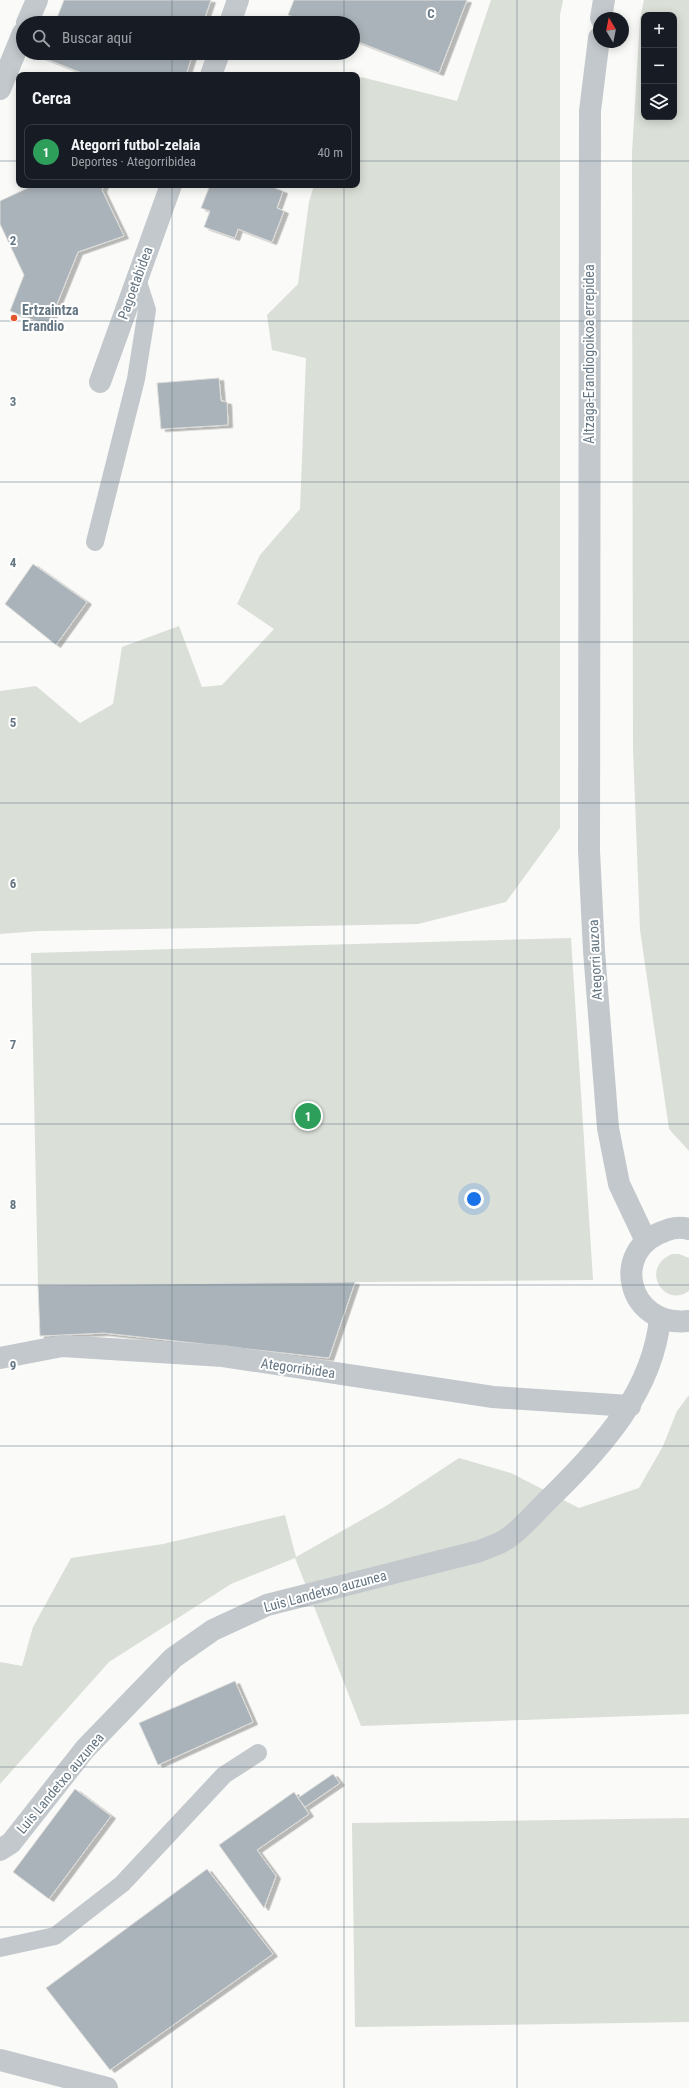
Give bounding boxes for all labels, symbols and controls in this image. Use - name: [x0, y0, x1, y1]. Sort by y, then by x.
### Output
- text: C: [427, 6, 435, 21]
- north arrow: [593, 12, 629, 48]
- map controls: [641, 12, 677, 120]
- button: +: [641, 12, 677, 48]
- search box: [16, 16, 360, 60]
- icon: search: [30, 27, 52, 49]
- text: Buscar aquí: [62, 29, 132, 47]
- button: −: [641, 48, 677, 84]
- button: layers: [641, 84, 677, 120]
- text: Cerca: [32, 88, 71, 108]
- text: Ategorri futbol-zelaia: [71, 136, 200, 154]
- text: 1: [43, 145, 49, 160]
- text: 40 m: [317, 145, 343, 160]
- text: Deportes · Ategorribidea: [71, 154, 196, 169]
- text: 2: [10, 233, 17, 248]
- street label: Pagoetabidea: [114, 245, 156, 321]
- street label: Altzaga-Erandiogoikoa errepidea: [581, 264, 597, 444]
- place label: Ertzaintza Erandio: [22, 302, 79, 334]
- marker: Ertzaintza Erandio: [9, 313, 19, 323]
- text: 3: [10, 394, 16, 409]
- text: 4: [10, 555, 17, 570]
- text: 5: [10, 715, 17, 730]
- text: 6: [10, 876, 17, 891]
- street label: Ategorri auzoa: [585, 919, 605, 1001]
- text: 7: [10, 1037, 17, 1052]
- pin: 1: [295, 1101, 321, 1131]
- your location: [464, 1189, 484, 1209]
- text: 8: [10, 1197, 16, 1212]
- street label: Ategorribidea: [260, 1355, 336, 1381]
- text: 9: [10, 1358, 16, 1373]
- street label: Luis Landetxo auzunea: [262, 1567, 388, 1615]
- street label: Luis Landetxo auzunea: [13, 1729, 107, 1837]

